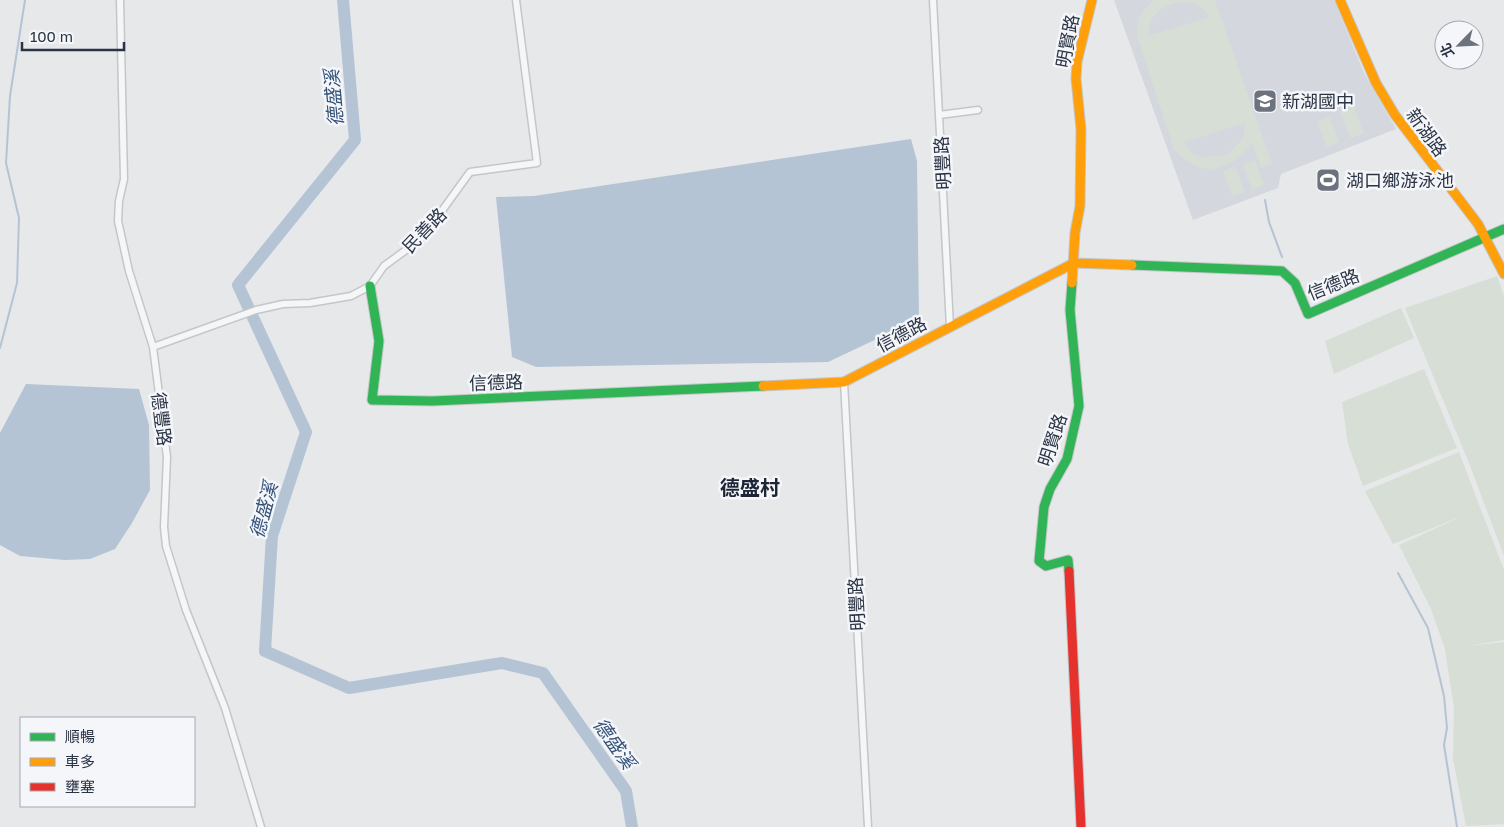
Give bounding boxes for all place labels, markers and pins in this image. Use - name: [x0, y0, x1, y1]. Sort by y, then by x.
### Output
- school or university icon: 新湖國中: [1252, 88, 1278, 114]
- place label: 新湖國中: [1282, 90, 1354, 112]
- sports icon: 湖口鄉游泳池: [1315, 167, 1341, 193]
- place label: 湖口鄉游泳池: [1346, 169, 1454, 191]

